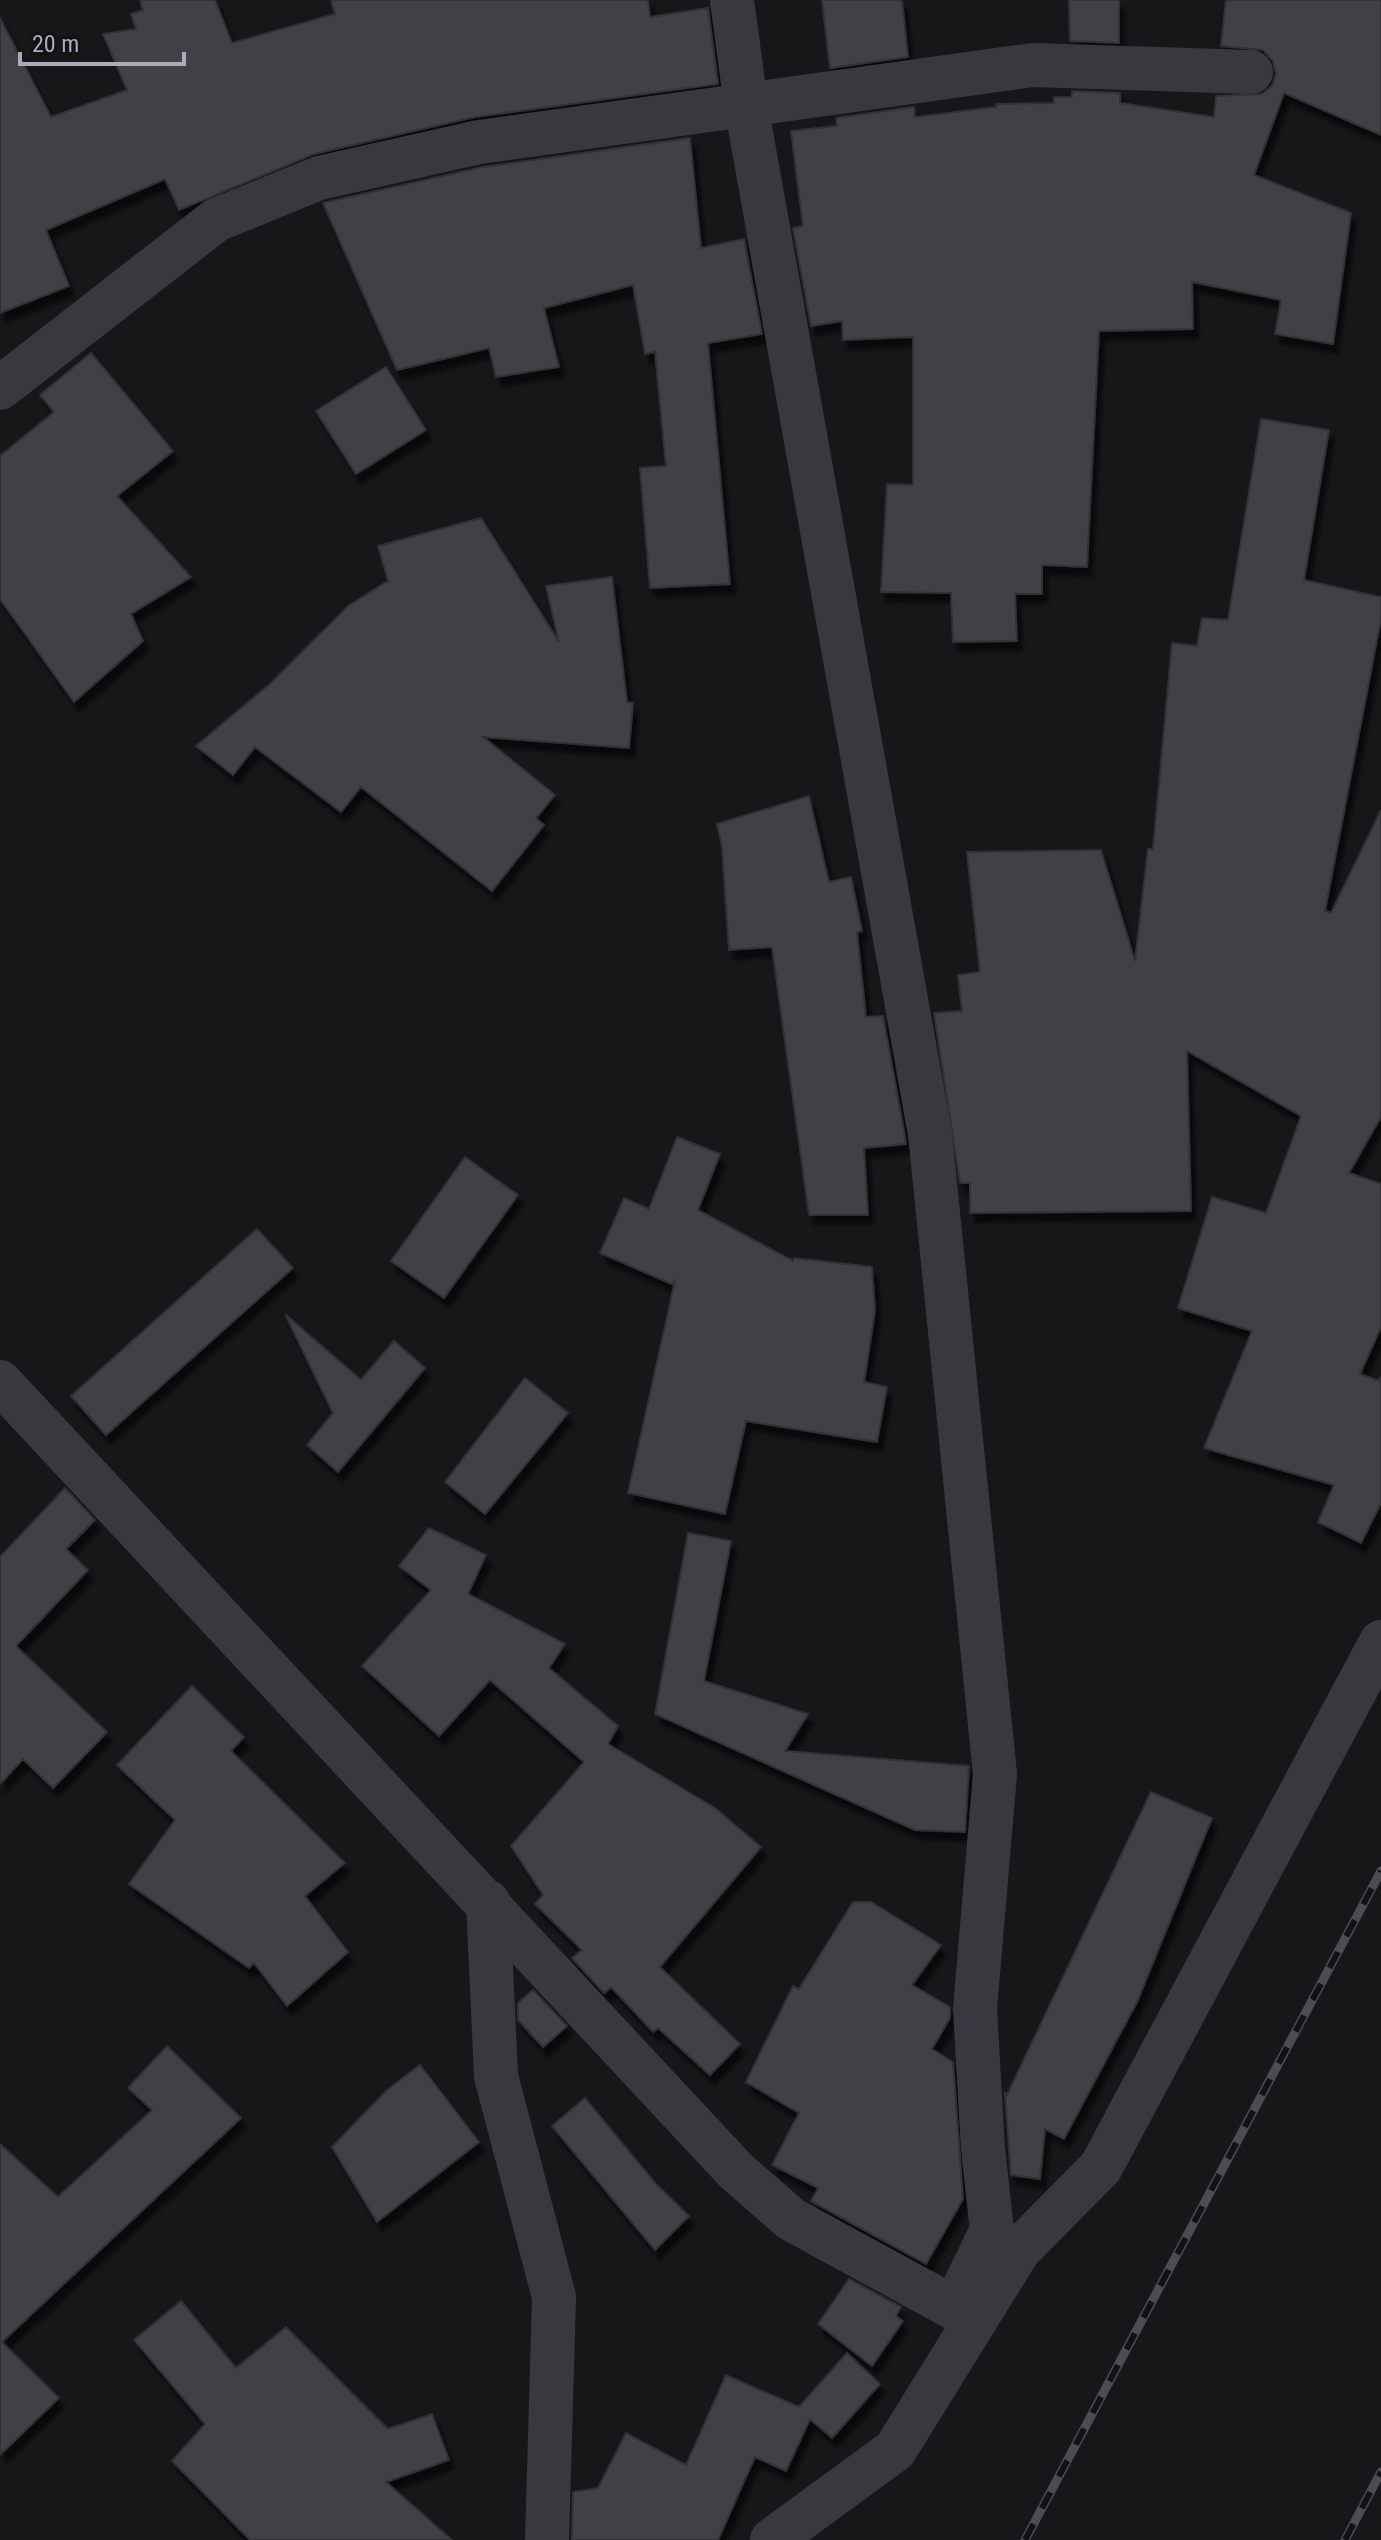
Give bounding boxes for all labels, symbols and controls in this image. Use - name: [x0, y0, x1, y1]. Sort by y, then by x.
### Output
- scale bar: [20, 16, 184, 66]
- text: 20 m: [32, 30, 79, 58]

